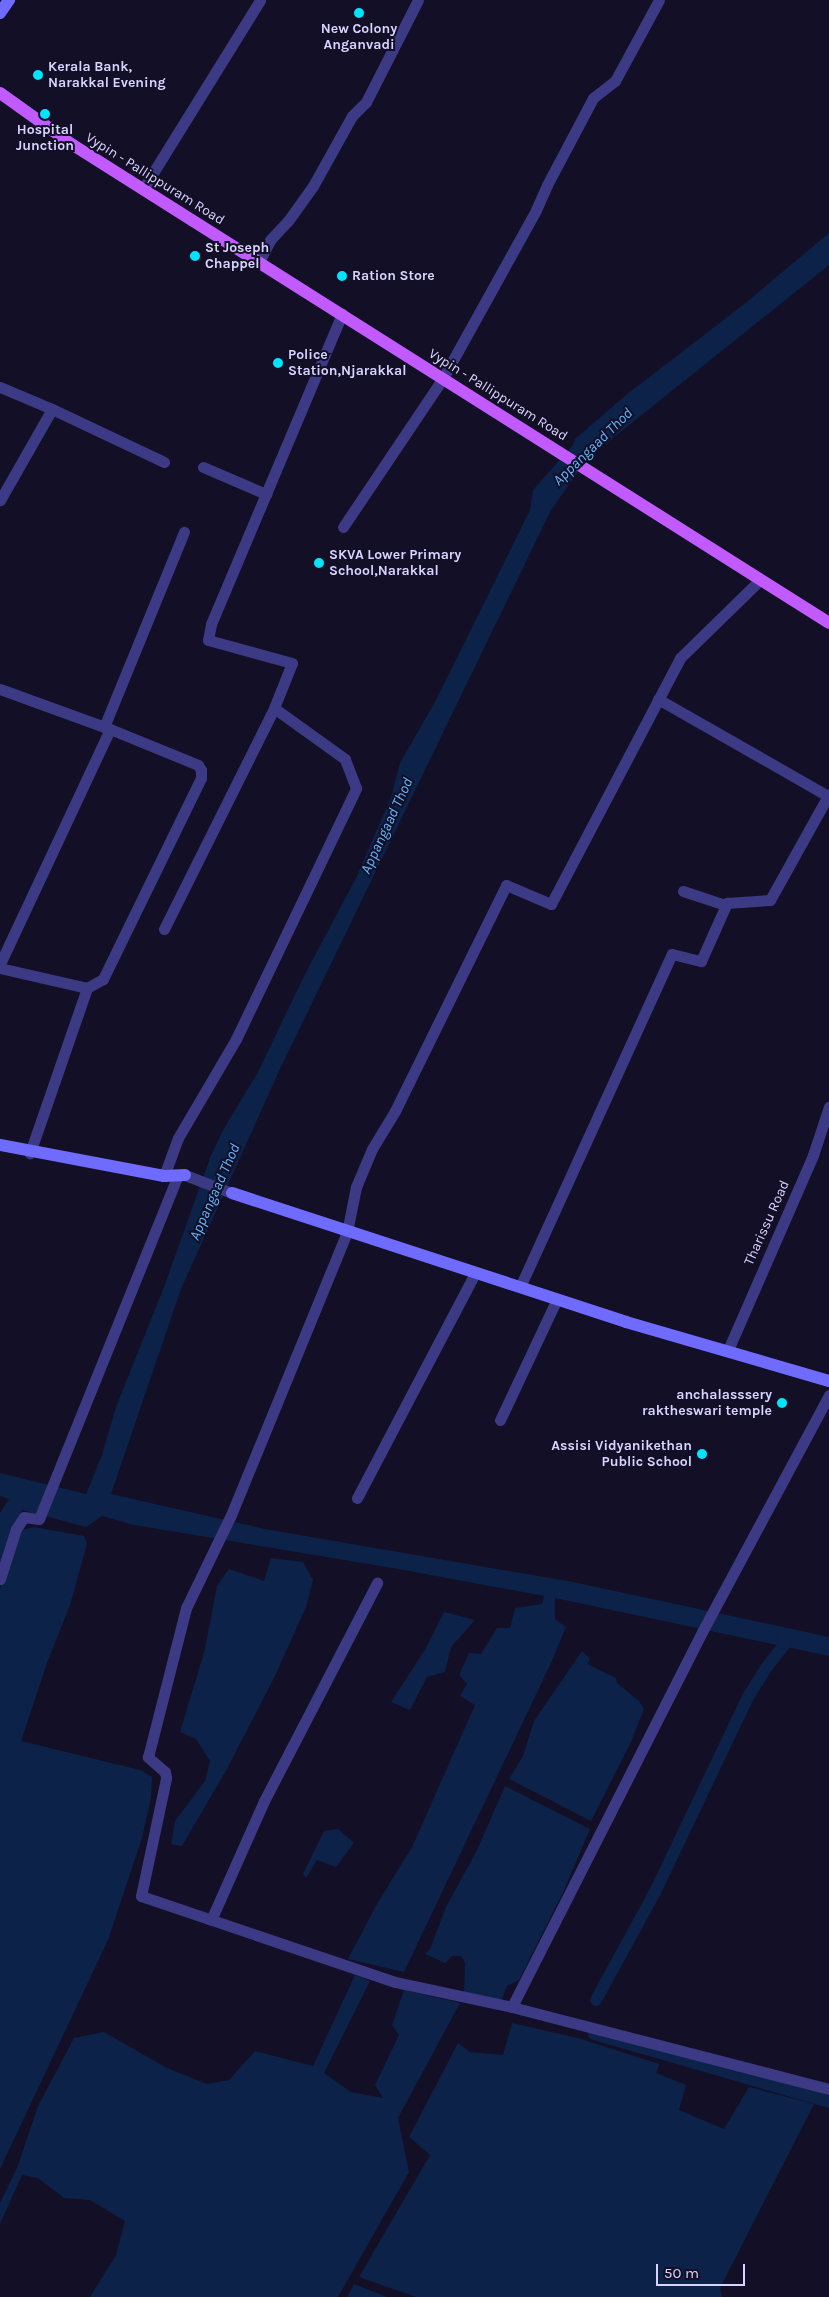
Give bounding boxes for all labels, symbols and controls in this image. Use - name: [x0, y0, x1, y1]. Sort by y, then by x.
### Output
- marker: New Colony Anganvadi: [353, 7, 365, 19]
- place label: New Colony Anganvadi: [321, 21, 397, 54]
- place label: Kerala Bank, Narakkal Evening: [48, 59, 166, 92]
- marker: Kerala Bank, Narakkal Evening: [32, 69, 44, 81]
- marker: Hospital Junction: [39, 108, 51, 120]
- place label: Hospital Junction: [16, 122, 74, 154]
- street label: Vypin - Pallippuram Road: [83, 129, 227, 229]
- place label: St Joseph Chappel: [205, 240, 269, 272]
- marker: St Joseph Chappel: [189, 250, 201, 262]
- place label: Ration Store: [352, 268, 435, 284]
- marker: Ration Store: [336, 270, 348, 282]
- street label: Vypin - Pallippuram Road: [426, 345, 570, 445]
- place label: Police Station,Njarakkal: [288, 347, 407, 380]
- marker: Police Station,Njarakkal: [272, 357, 284, 369]
- water label: Appangaad Thod: [549, 404, 637, 490]
- place label: SKVA Lower Primary School,Narakkal: [329, 547, 461, 580]
- marker: SKVA Lower Primary School,Narakkal: [313, 557, 325, 569]
- water label: Appangaad Thod: [357, 775, 417, 877]
- water label: Appangaad Thod: [186, 1141, 244, 1243]
- street label: Tharissu Road: [741, 1178, 793, 1268]
- place label: anchalasssery raktheswari temple: [642, 1387, 772, 1420]
- marker: anchalasssery raktheswari temple: [776, 1397, 788, 1409]
- place label: Assisi Vidyanikethan Public School: [551, 1438, 692, 1470]
- marker: Assisi Vidyanikethan Public School: [696, 1448, 708, 1460]
- scale bar: [659, 2254, 748, 2286]
- text: 50 m: [664, 2264, 699, 2282]

